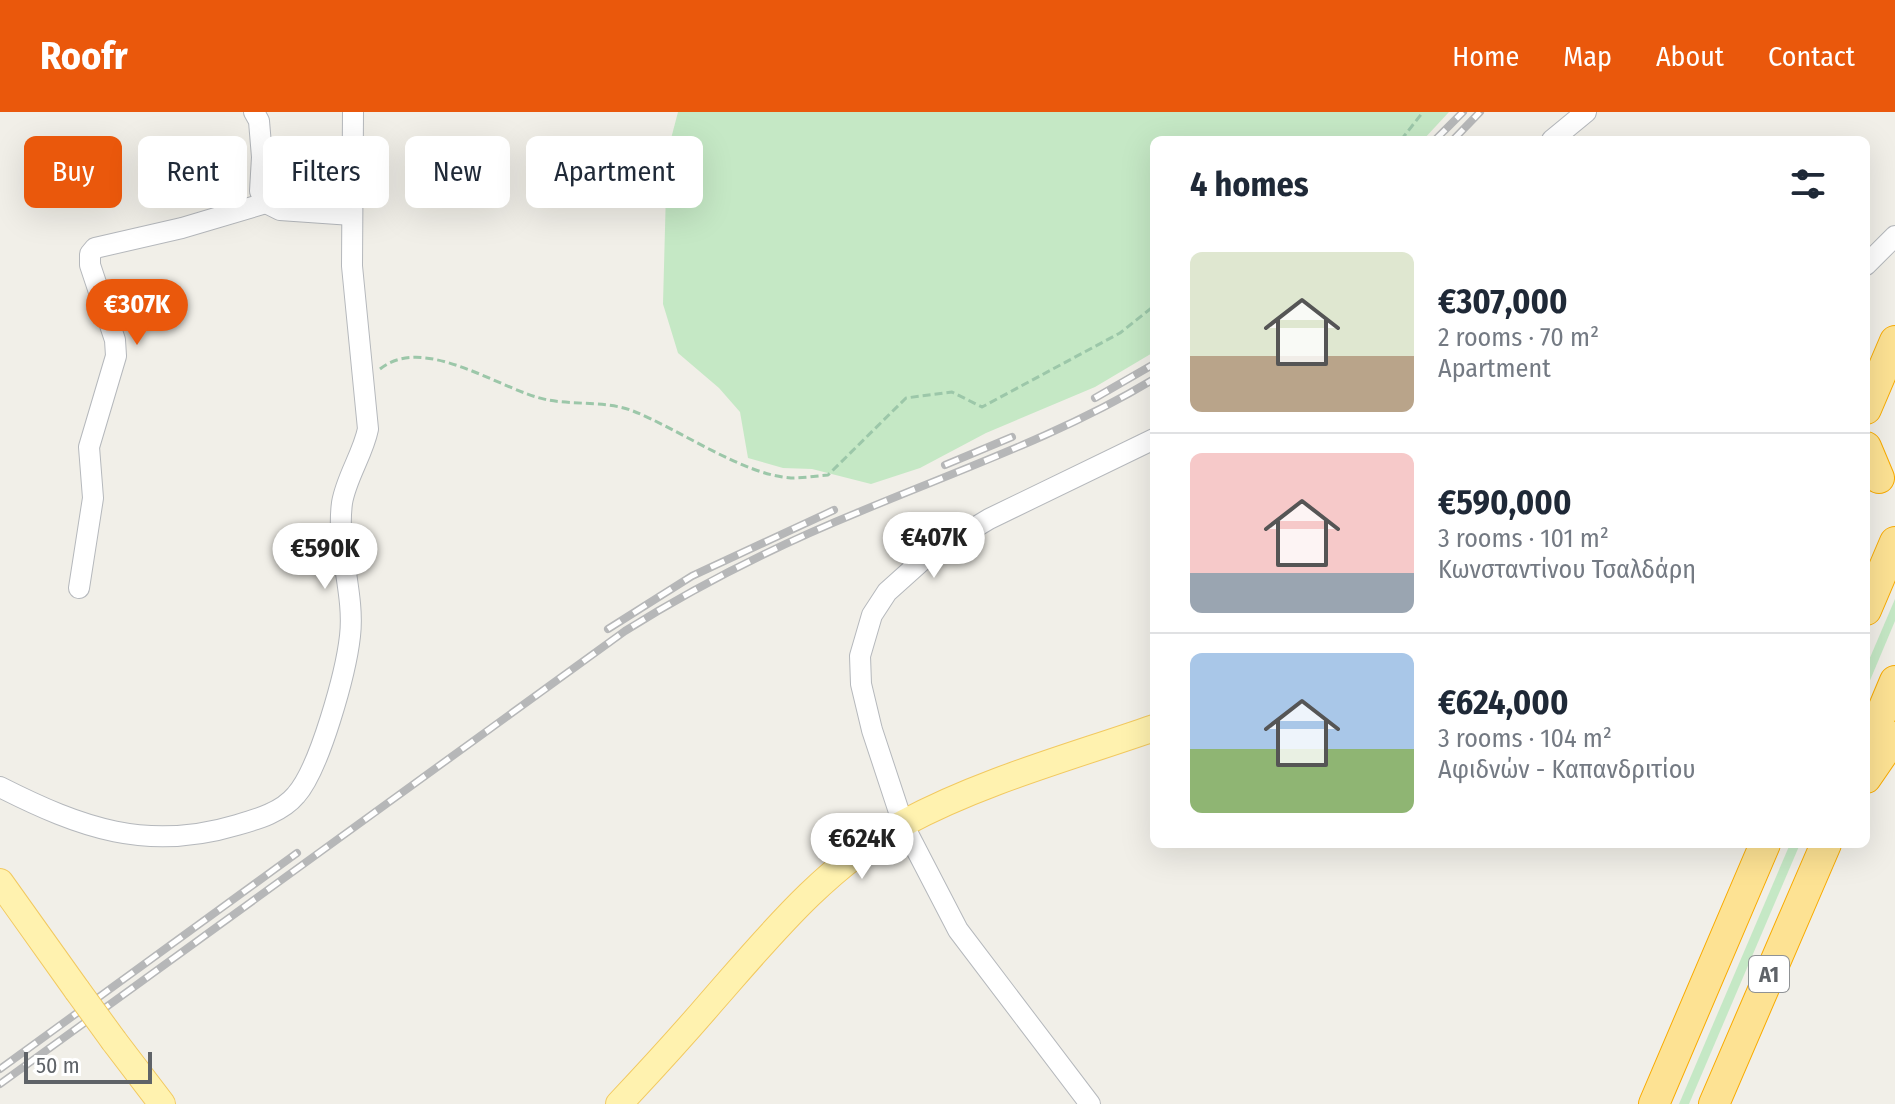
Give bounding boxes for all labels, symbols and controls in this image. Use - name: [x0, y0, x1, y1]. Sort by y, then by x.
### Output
- text: Roofr: [40, 33, 128, 79]
- text: Home: [1452, 40, 1519, 73]
- text: Map: [1563, 40, 1612, 73]
- text: About: [1656, 40, 1724, 73]
- text: Contact: [1768, 40, 1855, 73]
- chip: Buy: [24, 136, 122, 208]
- chip: Rent: [138, 136, 247, 208]
- chip: Filters: [263, 136, 389, 208]
- chip: New: [405, 136, 510, 208]
- chip: Apartment: [526, 136, 703, 208]
- icon: filters: [1786, 162, 1830, 206]
- text: 4 homes: [1190, 164, 1309, 205]
- pin: €307K: [81, 279, 193, 347]
- text: €307,000: [1438, 281, 1568, 322]
- icon: home: [1254, 284, 1350, 380]
- text: €307K: [104, 289, 170, 320]
- text: 2 rooms · 70 m²: [1438, 322, 1599, 353]
- text: Apartment: [1438, 353, 1551, 384]
- text: €590,000: [1438, 482, 1571, 523]
- icon: home: [1254, 485, 1350, 581]
- pin: €407K: [878, 512, 990, 580]
- text: €407K: [901, 522, 967, 553]
- pin: €590K: [269, 523, 381, 591]
- text: 3 rooms · 101 m²: [1438, 523, 1609, 554]
- text: €590K: [290, 533, 360, 564]
- text: Κωνσταντίνου Τσαλδάρη: [1438, 554, 1696, 585]
- text: €624,000: [1438, 682, 1568, 723]
- icon: home: [1254, 685, 1350, 781]
- text: 3 rooms · 104 m²: [1438, 723, 1612, 754]
- text: Αφιδνών - Καπανδριτίου: [1438, 754, 1696, 785]
- pin: €624K: [806, 813, 918, 881]
- text: €624K: [829, 823, 895, 854]
- road number: Α1: [1749, 956, 1789, 992]
- scale bar: [24, 1048, 152, 1084]
- text: 50 m: [36, 1052, 80, 1079]

